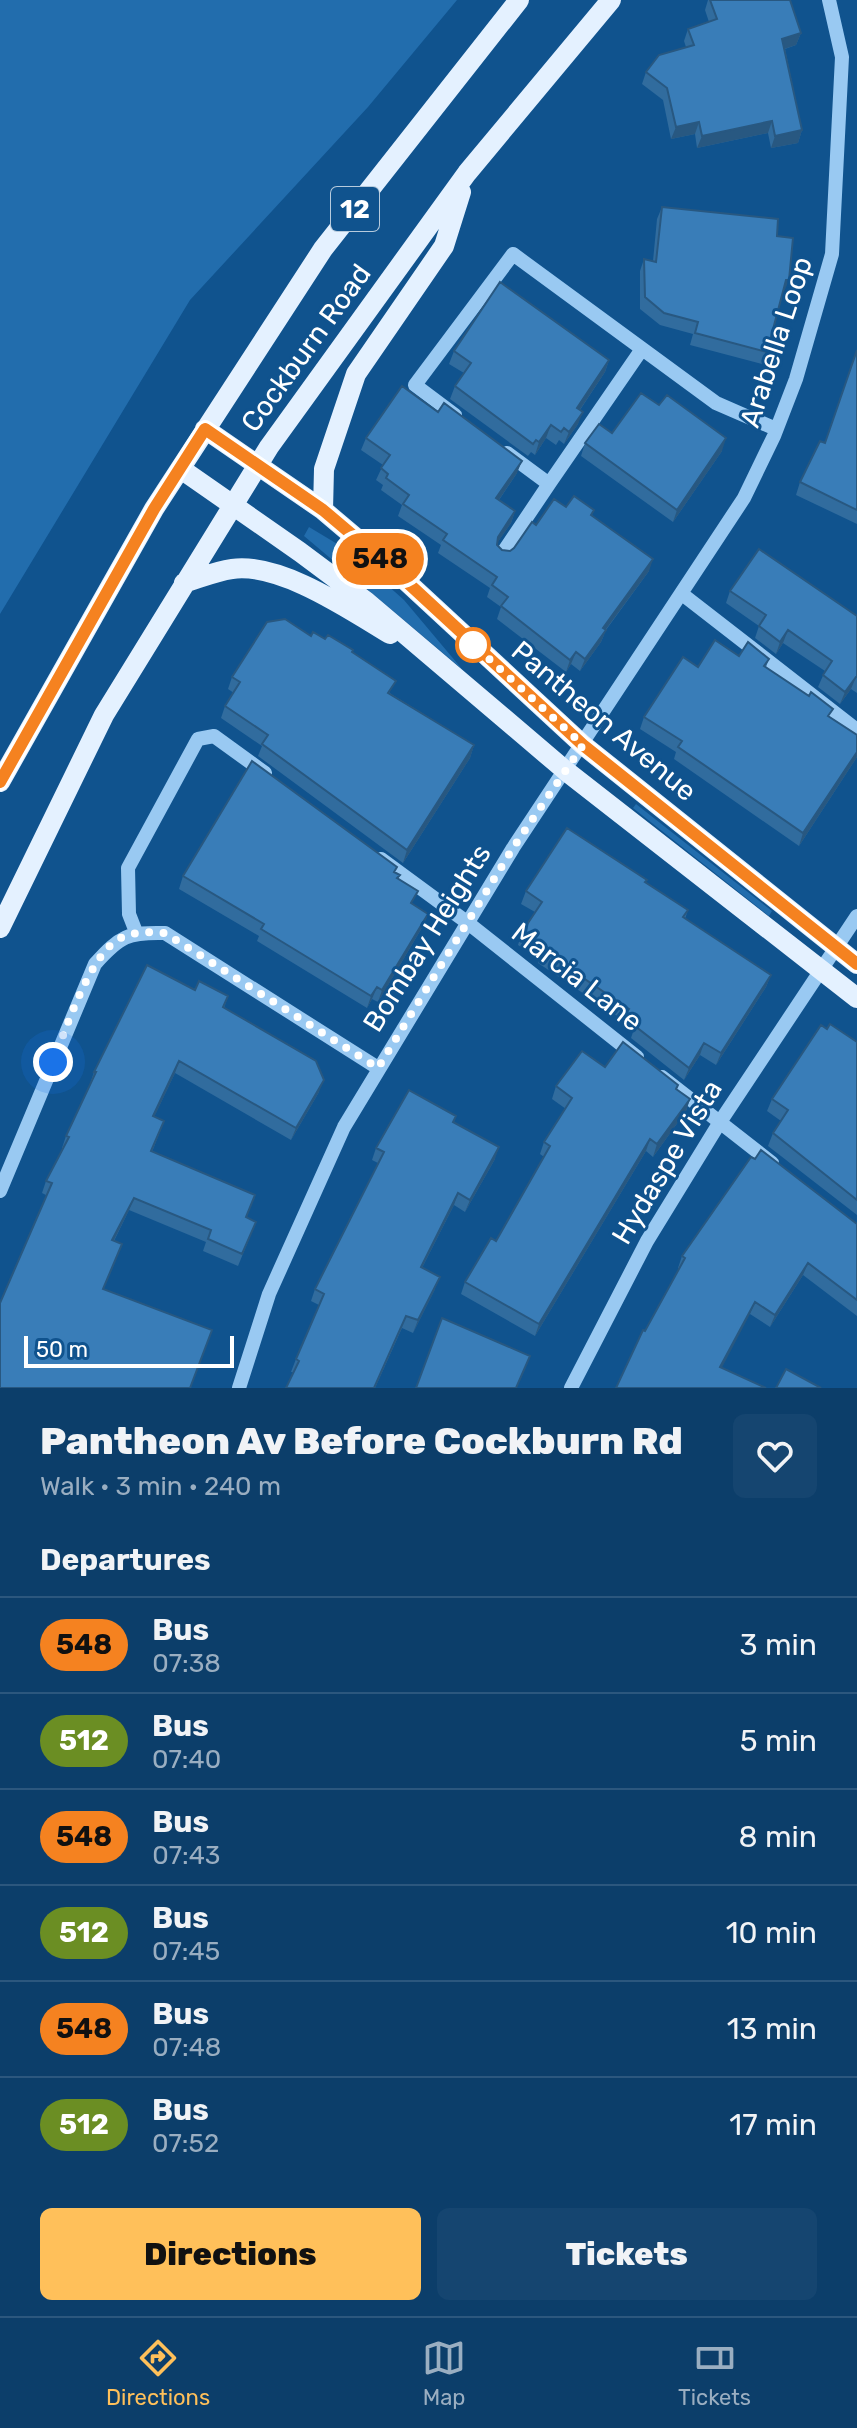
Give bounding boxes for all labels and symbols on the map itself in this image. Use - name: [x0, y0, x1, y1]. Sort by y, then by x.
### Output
- road number: 12: [331, 187, 379, 231]
- street label: Arabella Loop: [733, 253, 819, 431]
- street label: Cockburn Road: [234, 258, 378, 438]
- line badge: 548: [334, 533, 426, 585]
- unlabelled marker: [456, 628, 490, 662]
- street label: Pantheon Avenue: [505, 634, 703, 808]
- street label: Bombay Heights: [356, 838, 498, 1038]
- street label: Marcia Lane: [505, 916, 649, 1038]
- your location: [33, 1042, 73, 1082]
- street label: Hydaspe Vista: [605, 1074, 729, 1250]
- scale bar: [24, 1332, 234, 1368]

